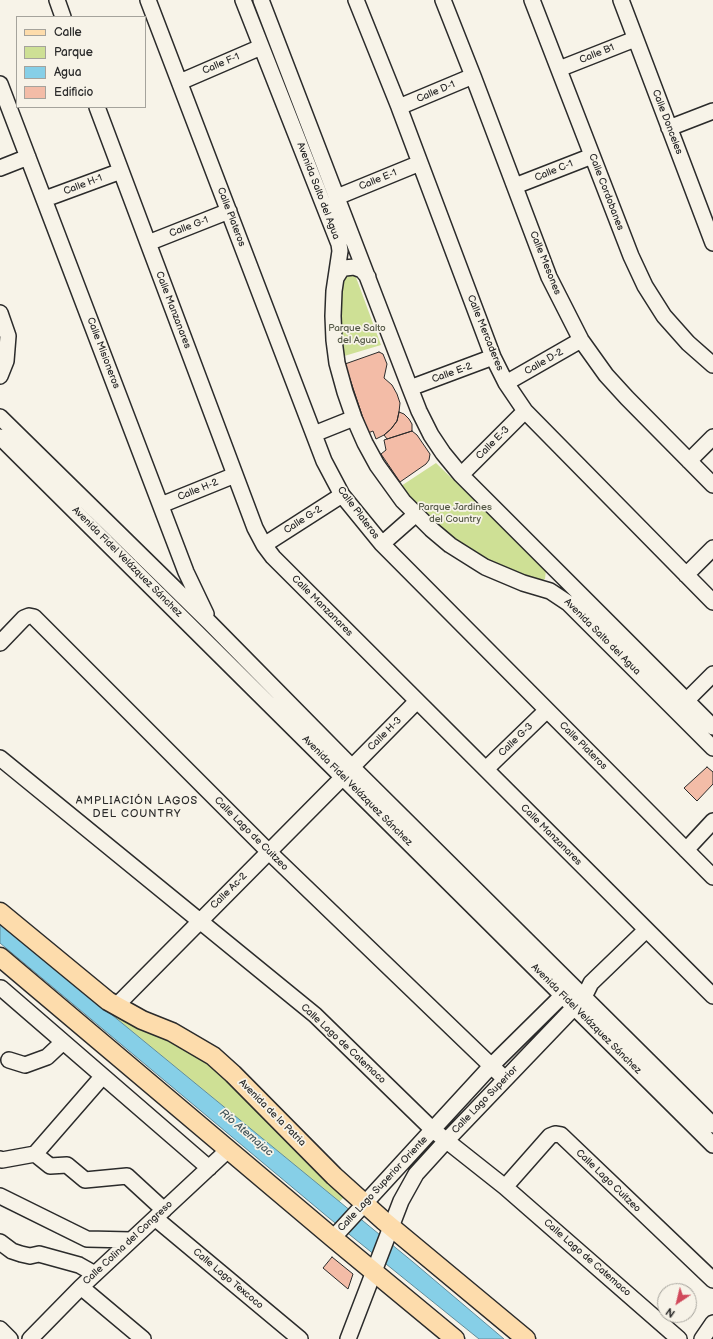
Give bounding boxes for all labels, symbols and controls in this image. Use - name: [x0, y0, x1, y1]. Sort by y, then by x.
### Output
- legend: [16, 16, 146, 108]
- text: Calle: [54, 25, 82, 40]
- street label: Calle B1: [578, 42, 616, 66]
- text: Parque: [54, 45, 93, 60]
- street label: Calle F-1: [201, 51, 241, 77]
- text: Agua: [54, 65, 82, 80]
- street label: Calle D-1: [415, 79, 457, 105]
- text: Edificio: [54, 85, 93, 100]
- street label: Calle Donceles: [649, 88, 685, 156]
- street label: Avenida Salto del Agua: [294, 141, 342, 241]
- street label: Calle Cordobanes: [586, 152, 626, 232]
- street label: Calle C-1: [533, 158, 575, 184]
- street label: Calle E-1: [357, 167, 399, 193]
- street label: Calle H-1: [62, 172, 104, 198]
- street label: Calle Plateros: [214, 186, 248, 248]
- street label: Calle G-1: [168, 214, 210, 240]
- street label: Calle Mesones: [527, 229, 563, 297]
- street label: Calle Manzanares: [153, 270, 193, 350]
- street label: Calle Mercaderes: [464, 293, 506, 373]
- street label: Calle Misioneros: [84, 316, 122, 390]
- park label: Parque Salto del Agua: [328, 322, 386, 346]
- street label: Calle D-2: [523, 346, 565, 378]
- street label: Calle E-2: [430, 360, 474, 386]
- street label: Calle E-3: [474, 424, 512, 462]
- street label: Calle H-2: [176, 476, 220, 504]
- street label: Calle Plateros: [334, 484, 382, 542]
- park label: Parque Jardines del Country: [418, 501, 492, 524]
- street label: Calle G-2: [282, 503, 324, 537]
- street label: Avenida Fidel Velázquez Sánchez: [69, 504, 185, 620]
- street label: Calle Manzanares: [289, 573, 355, 639]
- street label: Avenida Salto del Agua: [561, 596, 643, 678]
- street label: Calle H-3: [366, 715, 404, 753]
- street label: Calle Plateros: [557, 720, 609, 772]
- street label: Calle G-3: [496, 721, 536, 759]
- street label: Avenida Fidel Velázquez Sánchez: [299, 733, 415, 849]
- district label: AMPLIACIÓN LAGOS DEL COUNTRY: [76, 794, 198, 820]
- street label: Calle Lago de Cuitzeo: [211, 794, 291, 874]
- street label: Calle Manzanares: [518, 802, 584, 868]
- street label: Calle Ac-2: [208, 870, 250, 912]
- street label: Avenida Fidel Velázquez Sánchez: [528, 961, 644, 1077]
- street label: Calle Lago de Catemaco: [298, 1001, 388, 1087]
- street label: Calle Lago Superior: [450, 1064, 520, 1136]
- street label: Avenida de la Patria: [236, 1077, 308, 1149]
- water label: Río Atemajac: [216, 1107, 276, 1159]
- street label: Calle Lago Superior Oriente: [336, 1134, 430, 1234]
- street label: Calle Lago Cuitzeo: [573, 1147, 643, 1215]
- street label: Calle Colina del Congreso: [81, 1198, 175, 1288]
- street label: Calle Lago de Catemaco: [541, 1217, 633, 1299]
- street label: Calle Lago Texcoco: [190, 1246, 266, 1312]
- north arrow: [657, 1283, 697, 1323]
- text: N: [663, 1305, 678, 1320]

